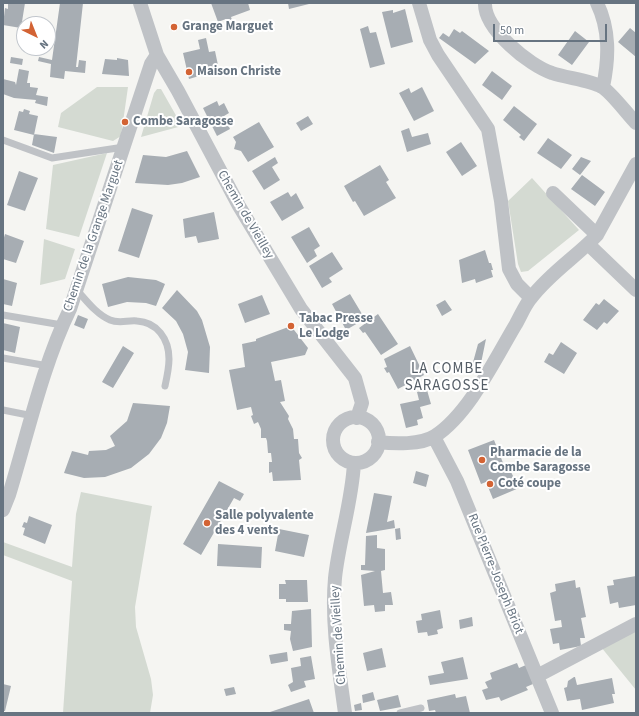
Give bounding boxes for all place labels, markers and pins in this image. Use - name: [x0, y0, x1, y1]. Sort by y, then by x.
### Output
- place label: Grange Marguet: [182, 19, 273, 35]
- marker: Grange Marguet: [169, 22, 179, 32]
- place label: Maison Christe: [197, 64, 281, 80]
- marker: Maison Christe: [184, 67, 194, 77]
- place label: Combe Saragosse: [133, 114, 234, 130]
- marker: Combe Saragosse: [120, 117, 130, 127]
- place label: Tabac Presse Le Lodge: [299, 311, 373, 342]
- marker: Tabac Presse Le Lodge: [286, 321, 296, 331]
- place label: Pharmacie de la Combe Saragosse: [490, 445, 591, 476]
- marker: Pharmacie de la Combe Saragosse: [477, 455, 487, 465]
- place label: Coté coupe: [498, 476, 561, 492]
- marker: Coté coupe: [485, 479, 495, 489]
- place label: Salle polyvalente des 4 vents: [215, 508, 314, 539]
- marker: Salle polyvalente des 4 vents: [202, 518, 212, 528]

